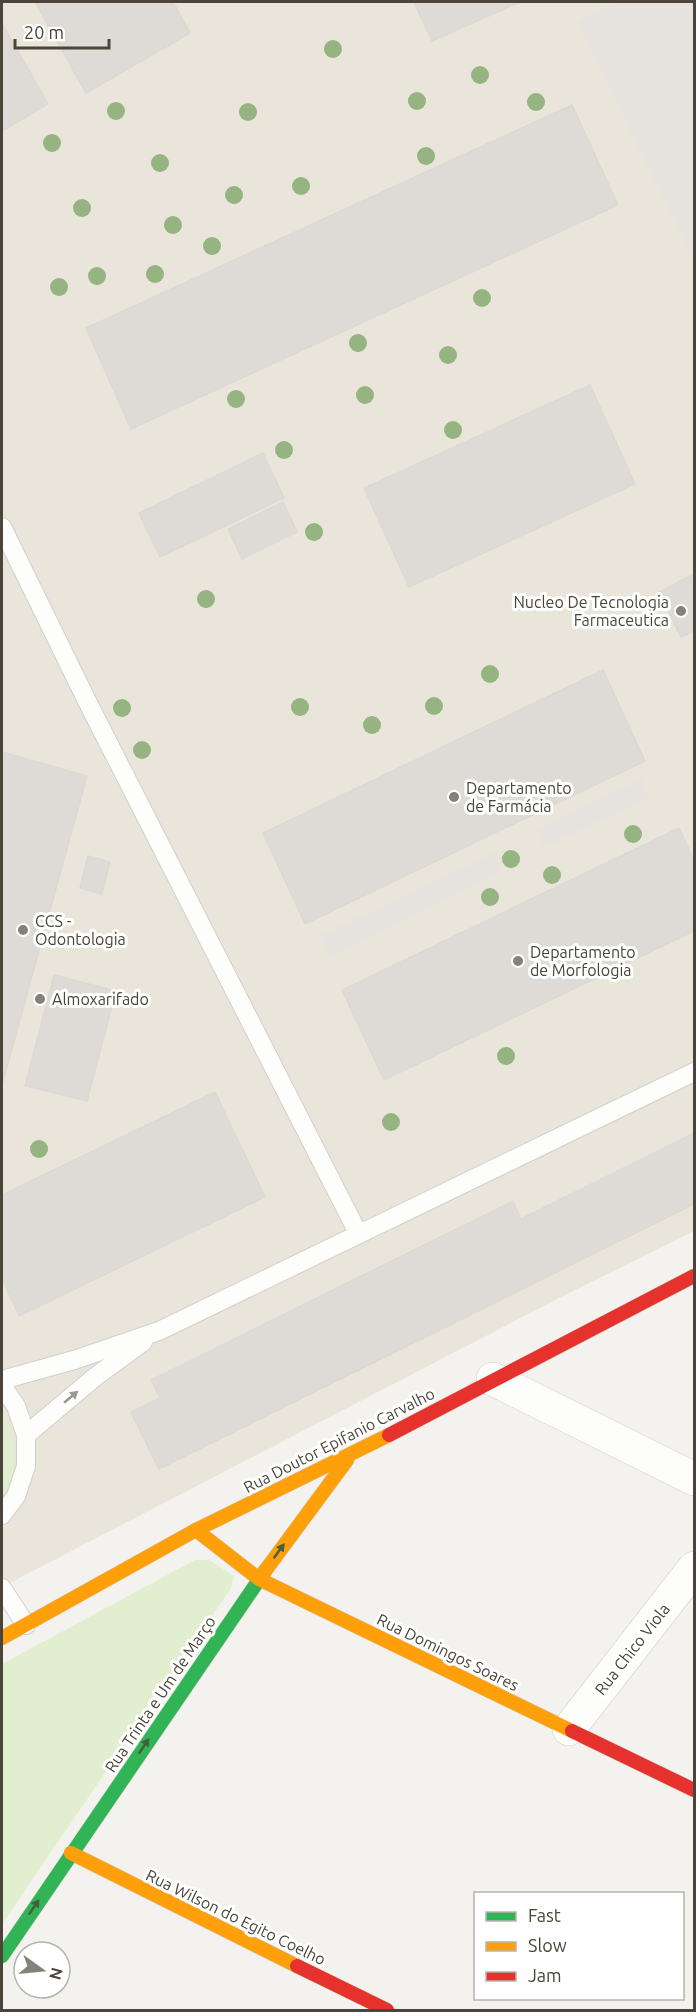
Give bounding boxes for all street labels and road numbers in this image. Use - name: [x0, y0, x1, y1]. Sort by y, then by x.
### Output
- street label: Rua Doutor Epifanio Carvalho: [241, 1384, 437, 1496]
- street label: Rua Chico Viola: [591, 1600, 673, 1698]
- street label: Rua Domingos Soares: [374, 1610, 522, 1694]
- street label: Rua Trinta e Um de Março: [101, 1613, 219, 1775]
- street label: Rua Wilson do Egito Coelho: [143, 1866, 329, 1968]

